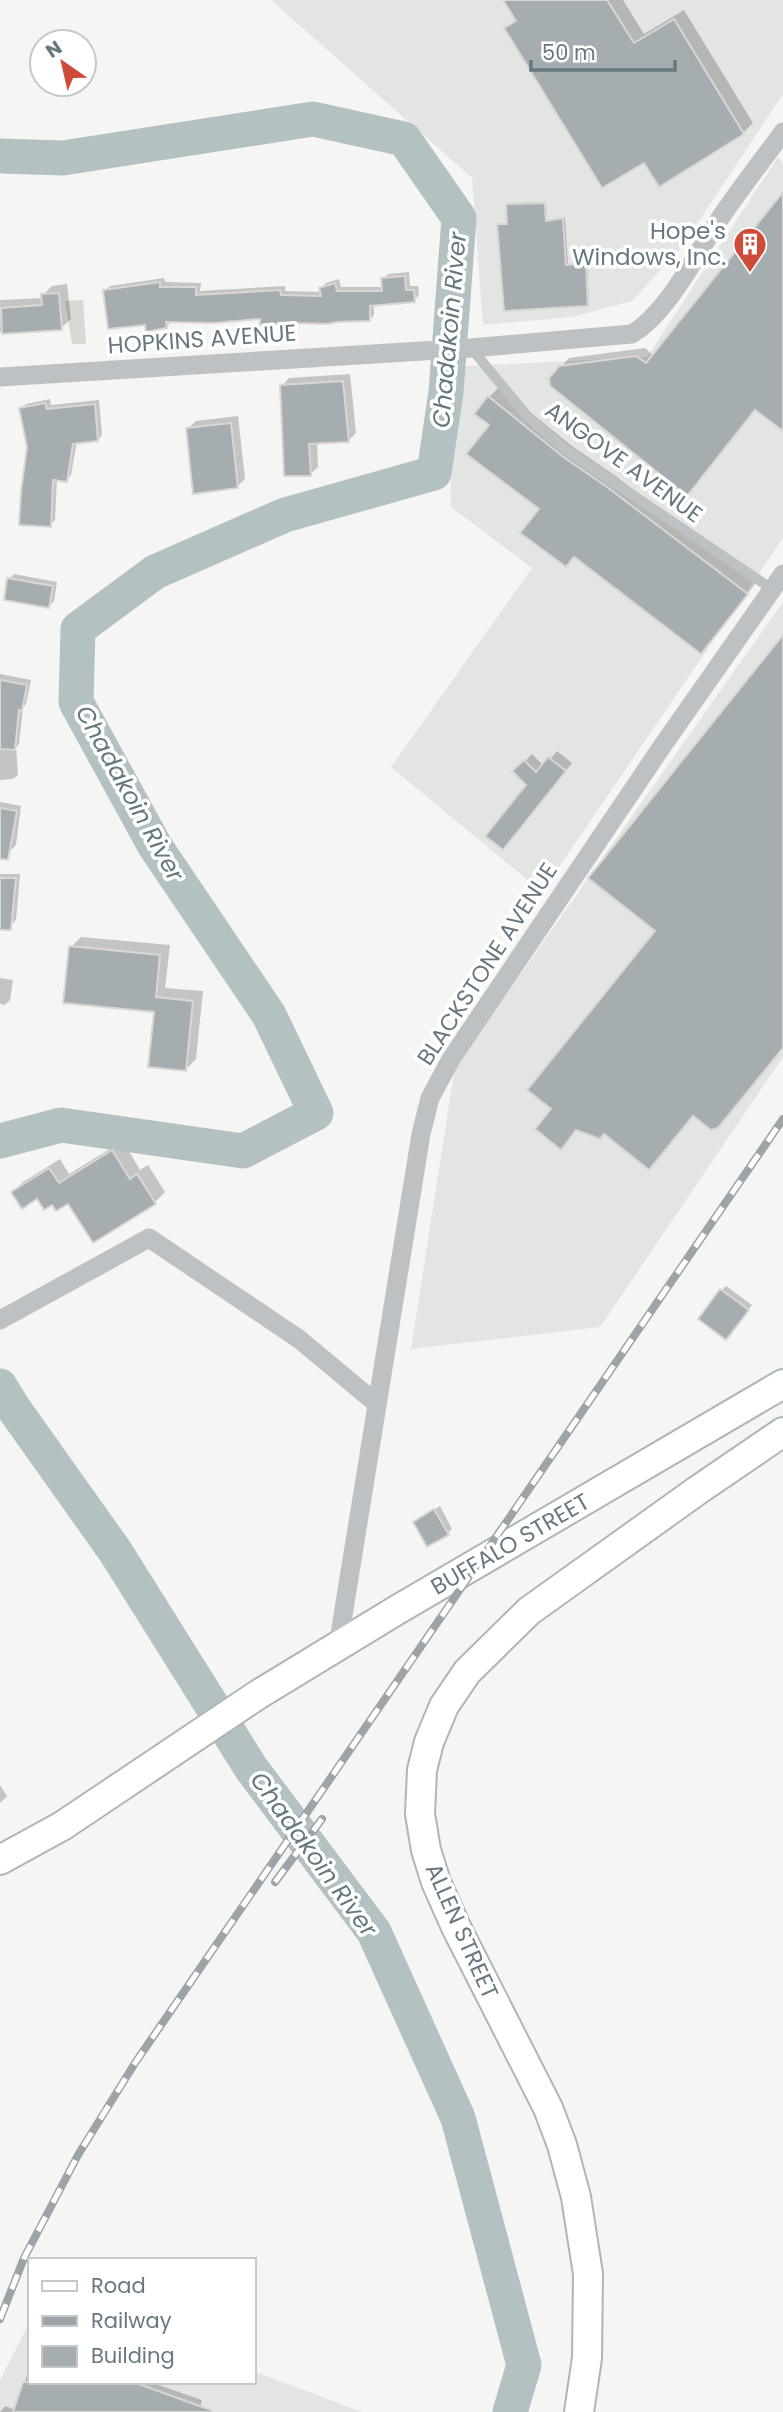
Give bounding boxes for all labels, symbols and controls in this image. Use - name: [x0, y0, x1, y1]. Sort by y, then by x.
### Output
- north arrow: [28, 28, 98, 98]
- scale bar: [531, 28, 674, 72]
- text: N: [40, 34, 67, 65]
- text: 50 m: [542, 38, 596, 67]
- place label: Hope's Windows, Inc.: [572, 215, 726, 273]
- building icon: Hope's Windows, Inc.: [731, 225, 769, 274]
- water label: Chadakoin River: [424, 230, 474, 429]
- street label: HOPKINS AVENUE: [107, 316, 297, 362]
- street label: ANGOVE AVENUE: [539, 394, 709, 530]
- water label: Chadakoin River: [68, 699, 193, 888]
- street label: BLACKSTONE AVENUE: [409, 857, 565, 1071]
- street label: BUFFALO STREET: [425, 1486, 595, 1602]
- water label: Chadakoin River: [243, 1765, 386, 1944]
- street label: ALLEN STREET: [418, 1858, 506, 2004]
- legend: [28, 2258, 256, 2384]
- text: Road: [91, 2271, 146, 2300]
- text: Railway: [91, 2306, 172, 2335]
- text: Building: [91, 2341, 175, 2370]

